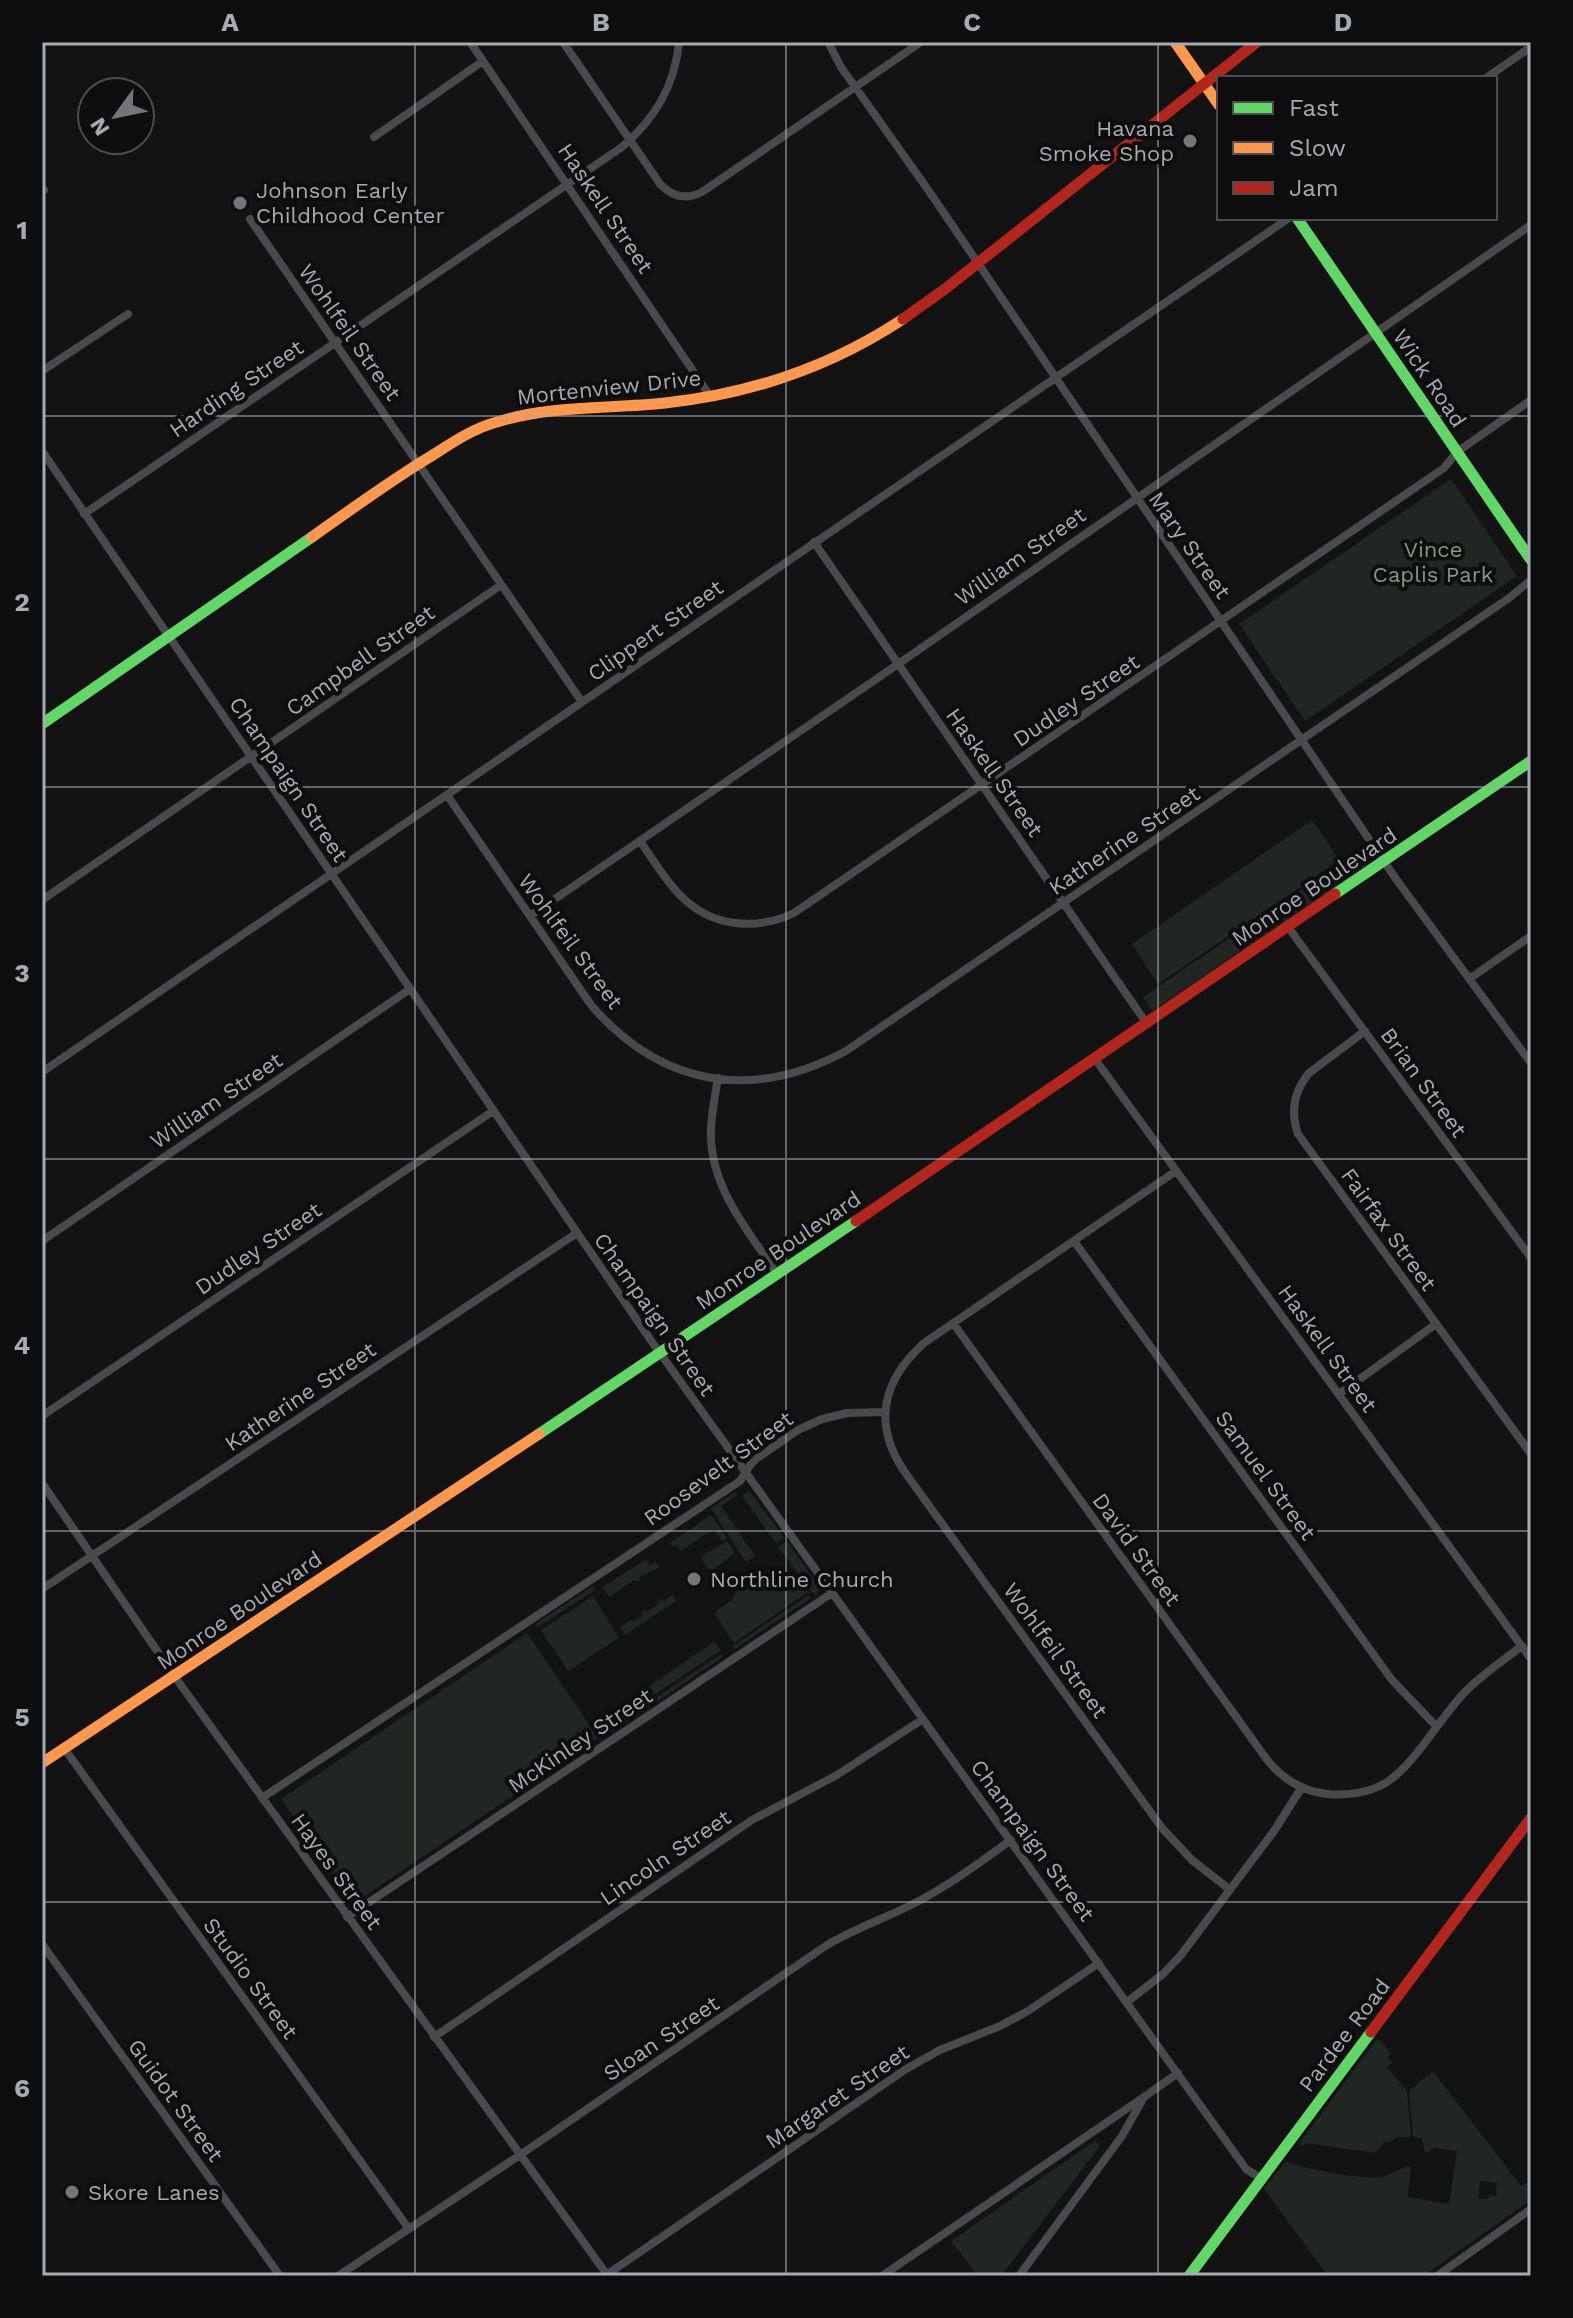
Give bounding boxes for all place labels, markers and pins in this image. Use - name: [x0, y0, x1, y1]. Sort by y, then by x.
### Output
- place label: Havana Smoke Shop: [1039, 116, 1174, 166]
- marker: Havana Smoke Shop: [1181, 132, 1199, 150]
- place label: Johnson Early Childhood Center: [256, 178, 445, 228]
- marker: Johnson Early Childhood Center: [231, 194, 249, 212]
- place label: Northline Church: [710, 1567, 894, 1592]
- marker: Northline Church: [685, 1570, 703, 1588]
- place label: Skore Lanes: [88, 2180, 220, 2205]
- marker: Skore Lanes: [63, 2183, 81, 2201]

